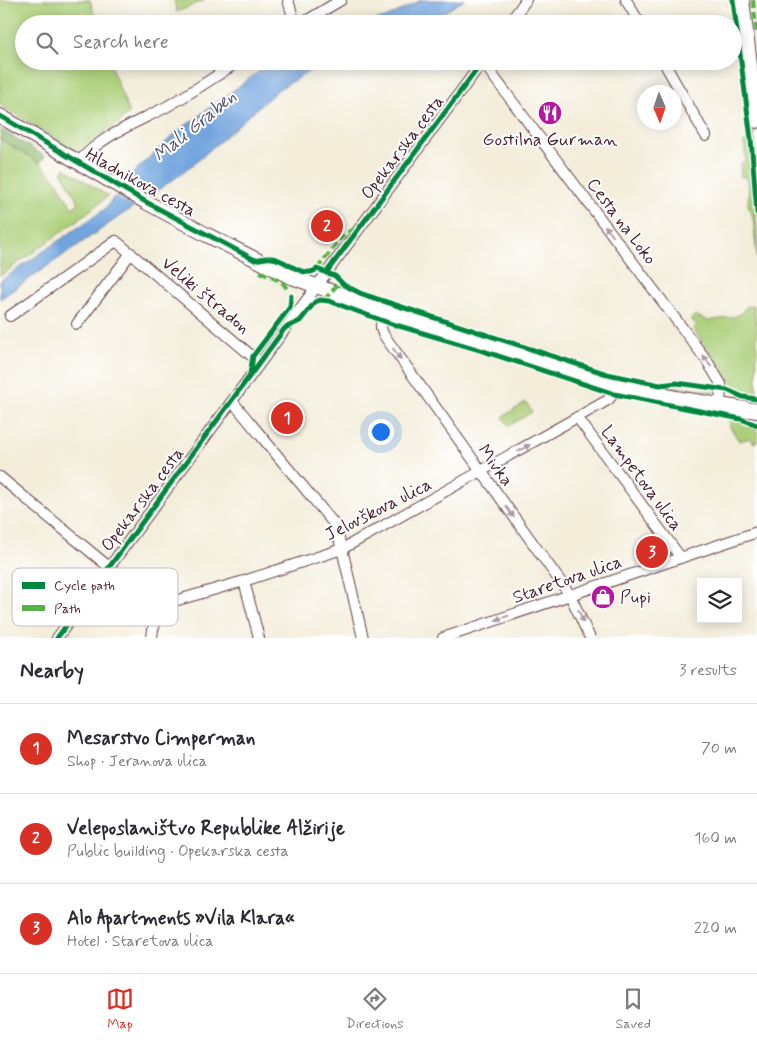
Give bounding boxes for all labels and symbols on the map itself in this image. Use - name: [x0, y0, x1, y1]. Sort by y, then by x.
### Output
- water label: Mali Graben: [148, 85, 242, 168]
- north arrow: [637, 85, 682, 130]
- street label: Opekarska cesta: [356, 91, 450, 205]
- restaurant icon: Gostilna Gurman: [537, 100, 563, 126]
- place label: Gostilna Gurman: [483, 128, 617, 152]
- street label: Hladnikova cesta: [81, 143, 200, 223]
- street label: Cesta na Loko: [581, 173, 662, 270]
- pin: 2: [311, 207, 343, 245]
- one-way arrow: [604, 225, 615, 238]
- street label: Veliki štradon: [156, 252, 255, 340]
- one-way arrow: [392, 347, 402, 361]
- one-way arrow: [702, 354, 712, 368]
- pin: 1: [271, 399, 303, 437]
- your location: [368, 419, 394, 445]
- street label: Lampetova ulica: [595, 421, 688, 536]
- street label: Mivka: [472, 440, 519, 491]
- street label: Opekarska cesta: [96, 443, 190, 557]
- one-way arrow: [517, 443, 530, 452]
- street label: Jelovškova ulica: [321, 473, 436, 547]
- one-way arrow: [505, 505, 515, 519]
- pin: 3: [636, 533, 668, 571]
- street label: Staretova ulica: [509, 550, 625, 610]
- legend: [12, 568, 178, 626]
- text: Cycle path: [54, 577, 115, 595]
- shop icon: Pupi: [590, 584, 616, 610]
- place label: Pupi: [620, 586, 651, 610]
- text: Path: [54, 600, 81, 618]
- one-way arrow: [577, 609, 585, 623]
- one-way arrow: [495, 615, 510, 622]

